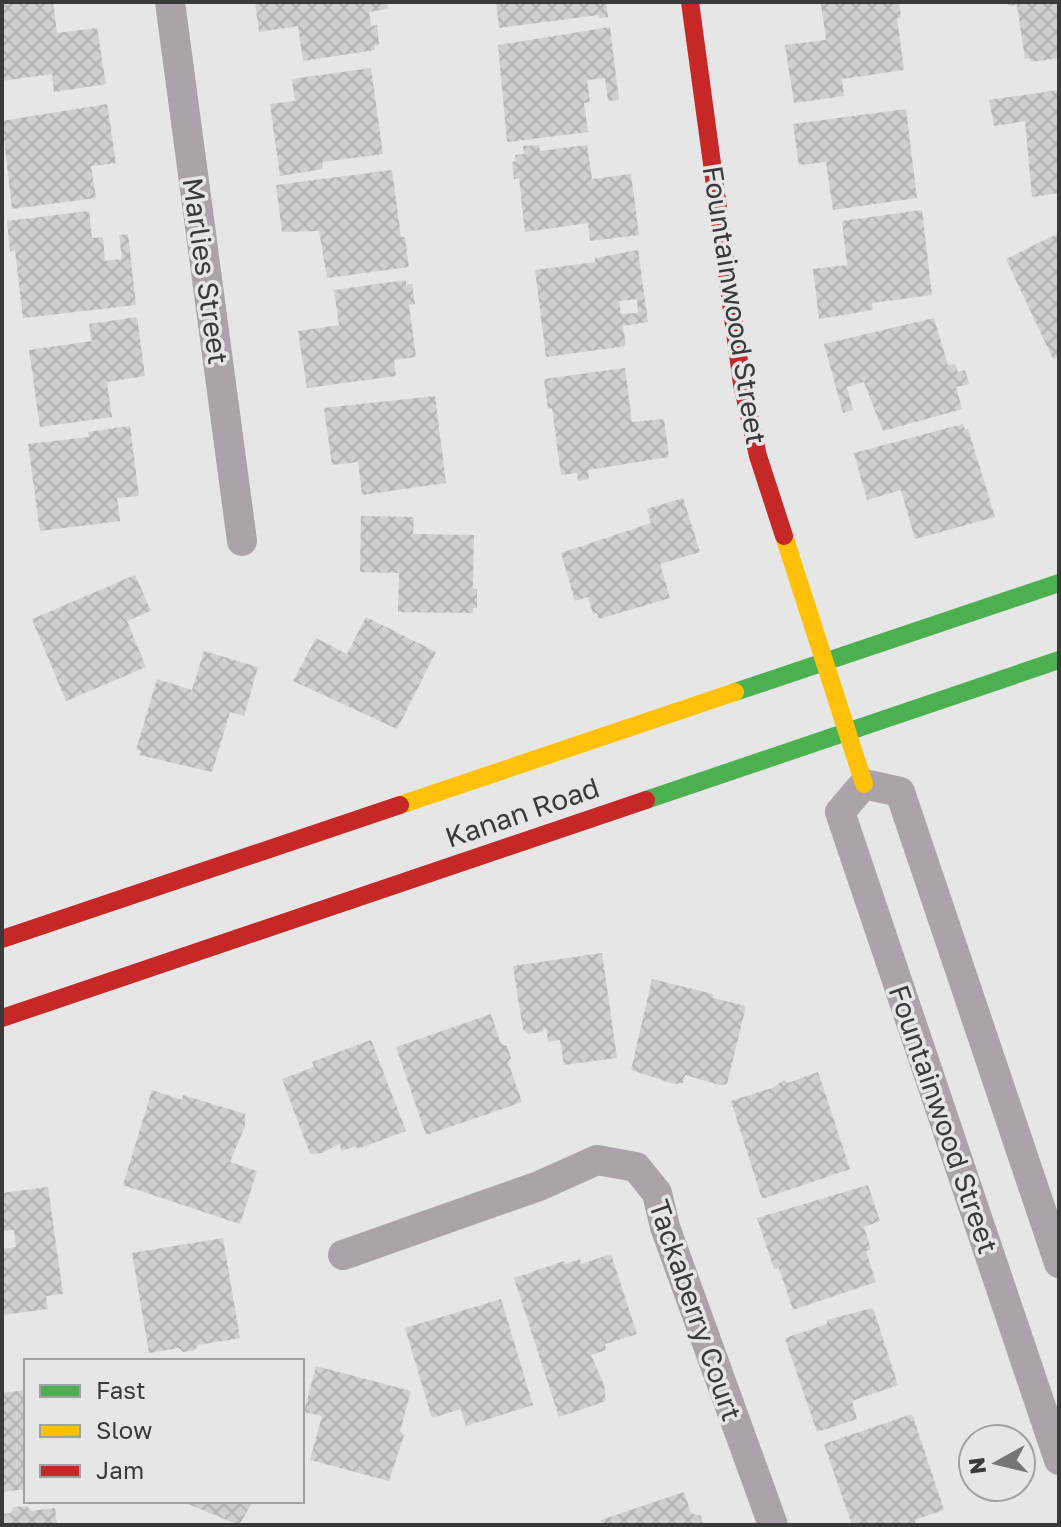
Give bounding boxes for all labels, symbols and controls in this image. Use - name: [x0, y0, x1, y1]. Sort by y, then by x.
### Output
- street label: Fountainwood Street: [697, 163, 773, 447]
- street label: Marlies Street: [177, 175, 235, 367]
- street label: Kanan Road: [441, 770, 603, 854]
- street label: Fountainwood Street: [883, 980, 1005, 1258]
- street label: Tackaberry Court: [643, 1195, 749, 1425]
- legend: [24, 1359, 304, 1503]
- text: Fast: [96, 1375, 146, 1404]
- text: Slow: [96, 1415, 152, 1444]
- north arrow: [957, 1423, 1037, 1503]
- text: Jam: [96, 1455, 144, 1484]
- text: N: [962, 1456, 991, 1476]

